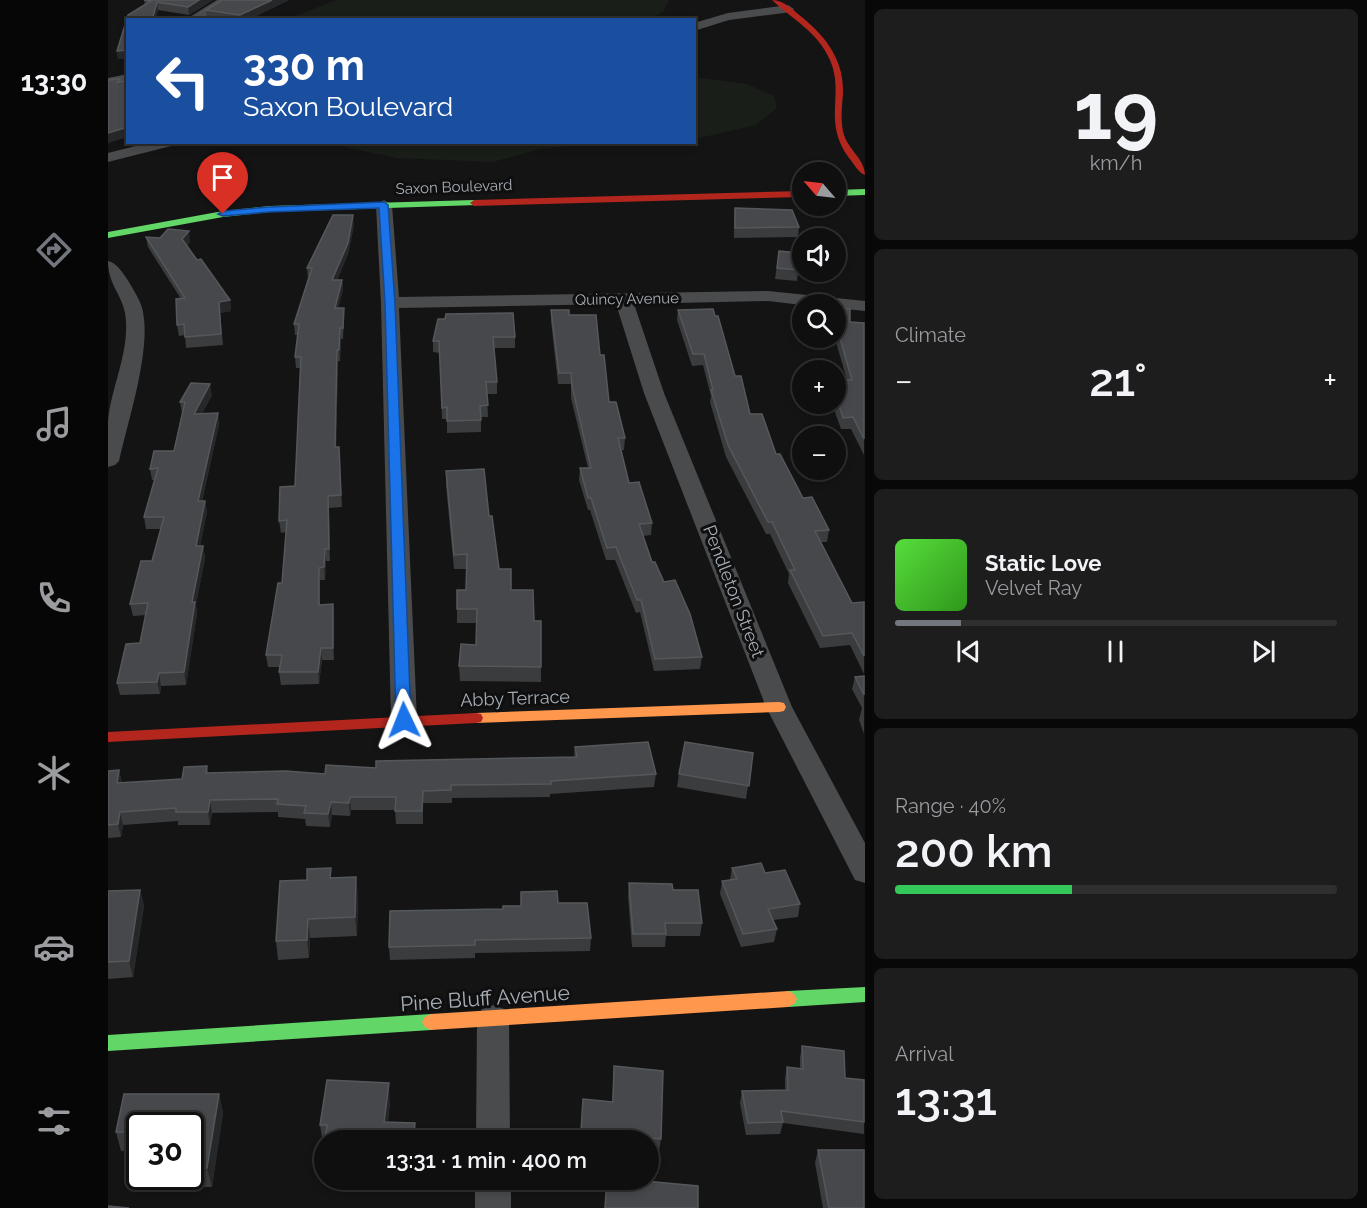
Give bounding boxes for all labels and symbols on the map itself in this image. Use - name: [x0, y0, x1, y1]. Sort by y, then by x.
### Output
- pin: [197, 152, 248, 214]
- north arrow: [792, 162, 846, 216]
- street label: Saxon Boulevard: [395, 176, 513, 198]
- street label: Quincy Avenue: [575, 289, 679, 309]
- street label: Pendleton Street: [699, 522, 769, 660]
- street label: Abby Terrace: [460, 686, 571, 710]
- position arrow: [372, 688, 436, 752]
- street label: Pine Bluff Avenue: [399, 980, 571, 1016]
- speed limit sign: 30: [126, 1112, 204, 1190]

